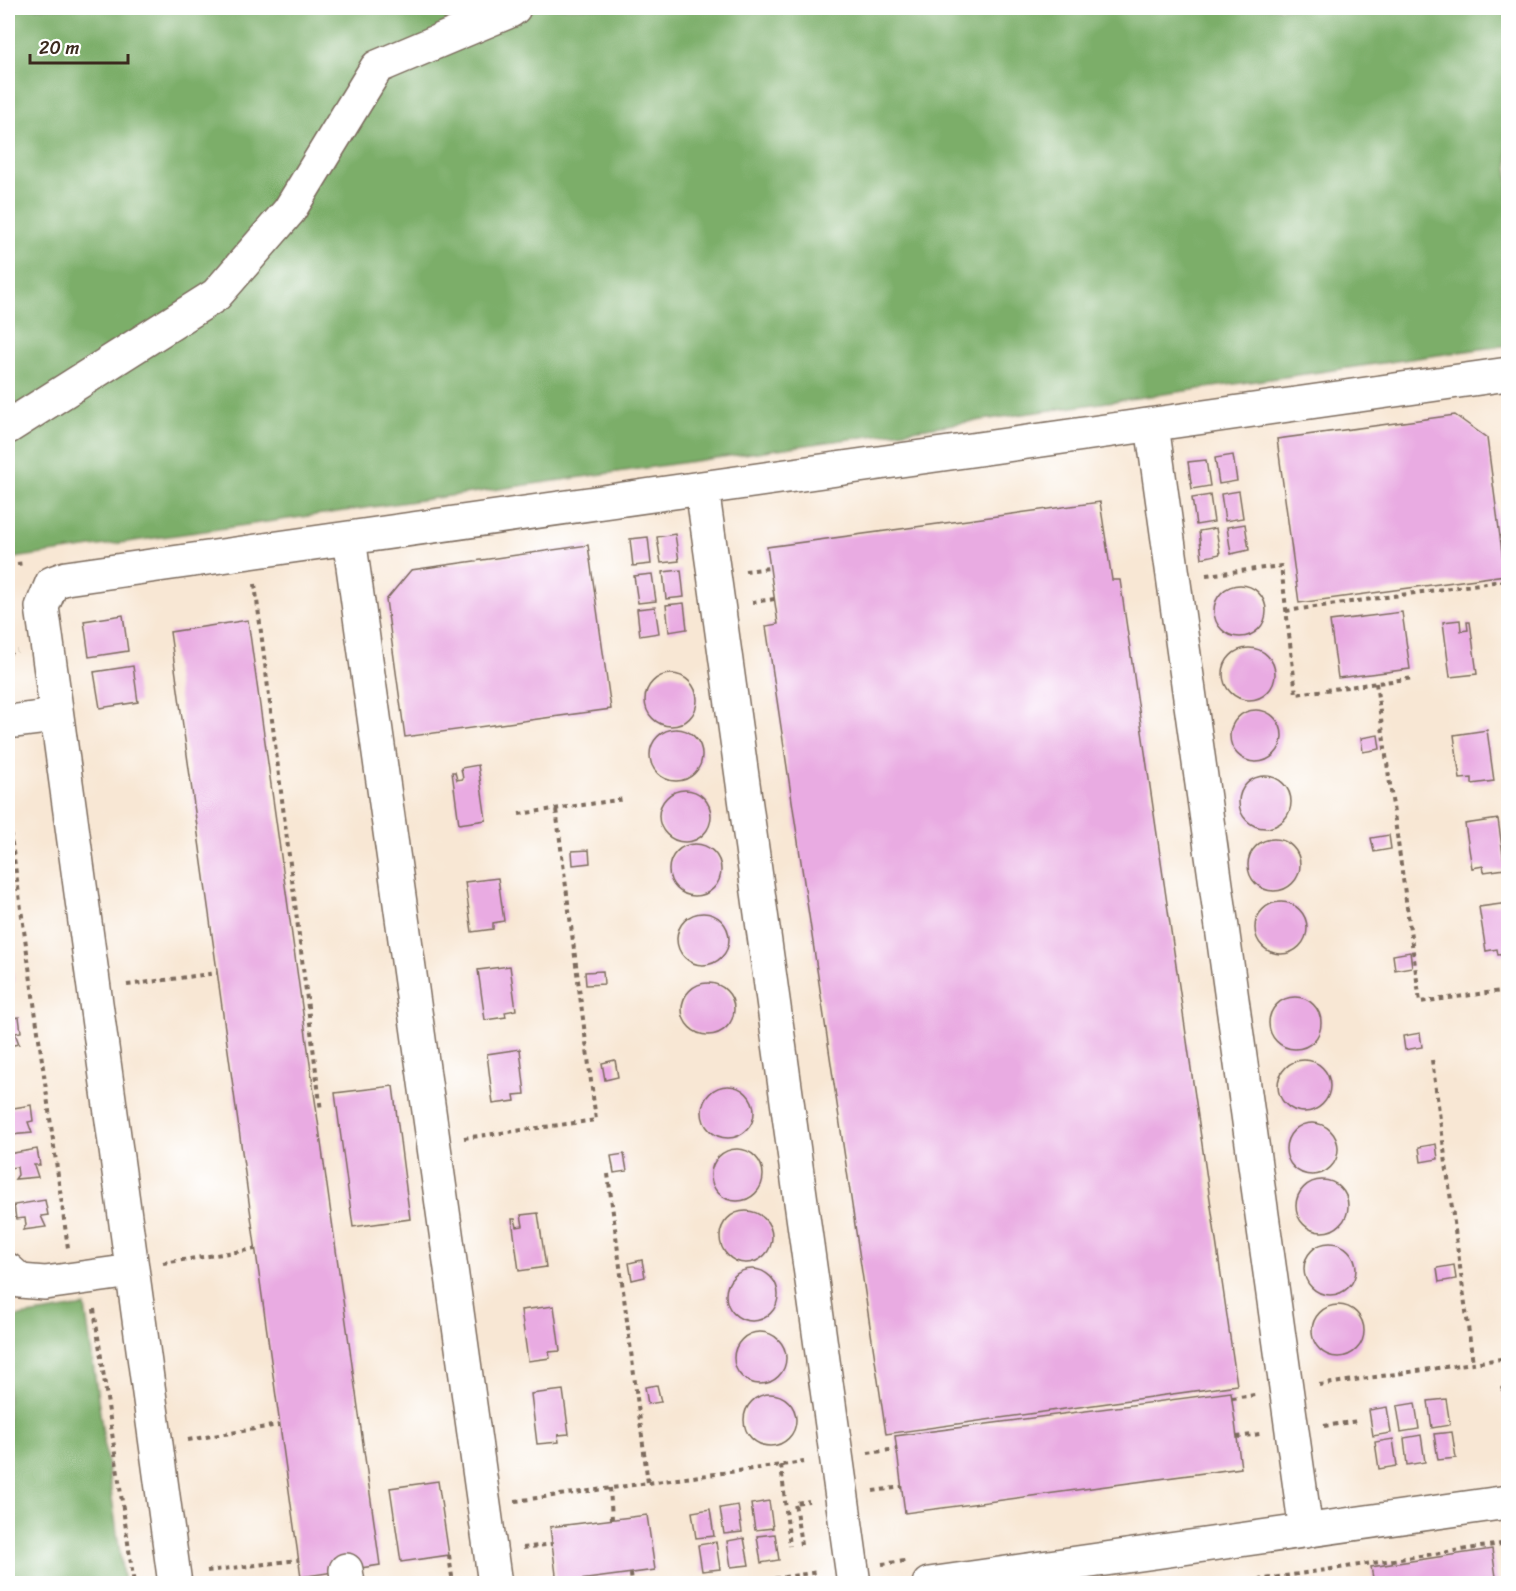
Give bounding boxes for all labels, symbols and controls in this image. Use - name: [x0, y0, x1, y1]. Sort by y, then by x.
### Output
- scale bar: [30, 27, 128, 65]
- text: 20 m: [39, 32, 79, 64]

